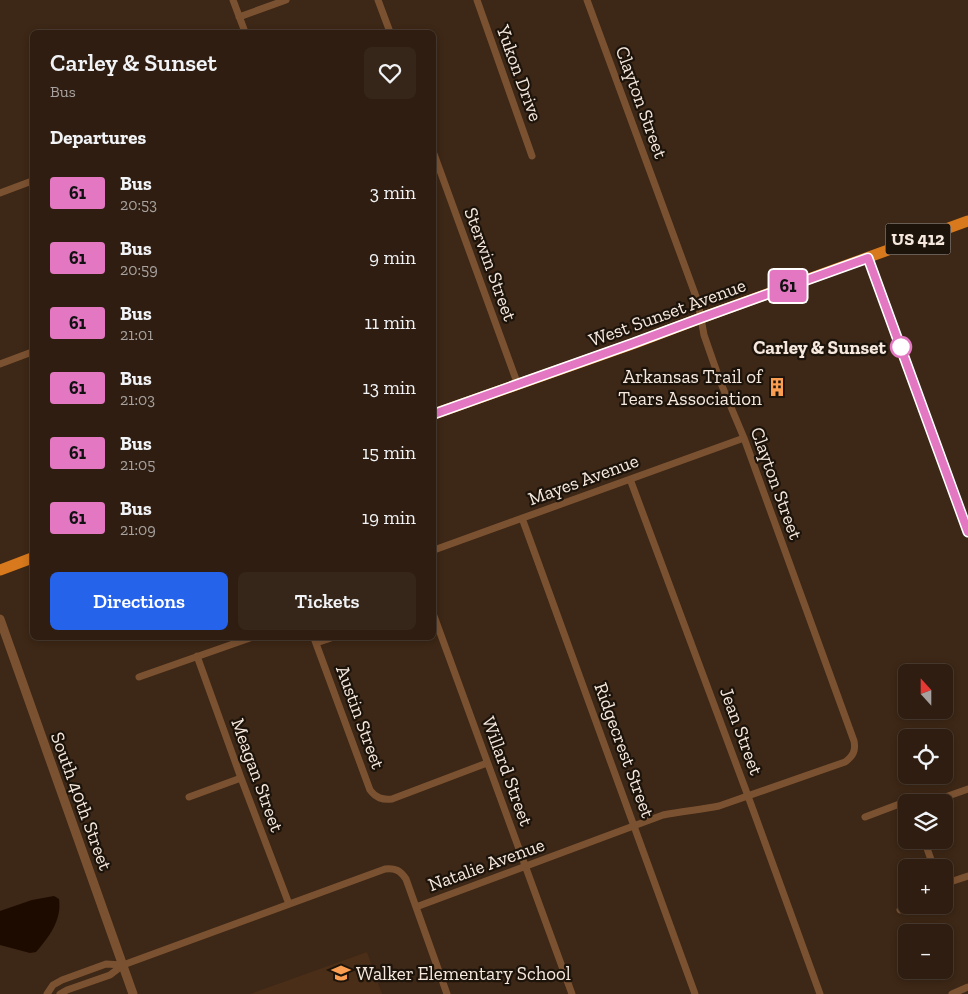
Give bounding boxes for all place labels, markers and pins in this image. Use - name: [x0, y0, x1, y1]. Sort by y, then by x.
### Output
- place label: Carley & Sunset: [753, 336, 886, 359]
- marker: Carley & Sunset: [890, 336, 912, 358]
- place label: Arkansas Trail of Tears Association: [618, 365, 764, 410]
- building icon: Arkansas Trail of Tears Association: [766, 376, 788, 398]
- school or university icon: Walker Elementary School: [330, 962, 352, 984]
- place label: Walker Elementary School: [356, 962, 571, 985]

